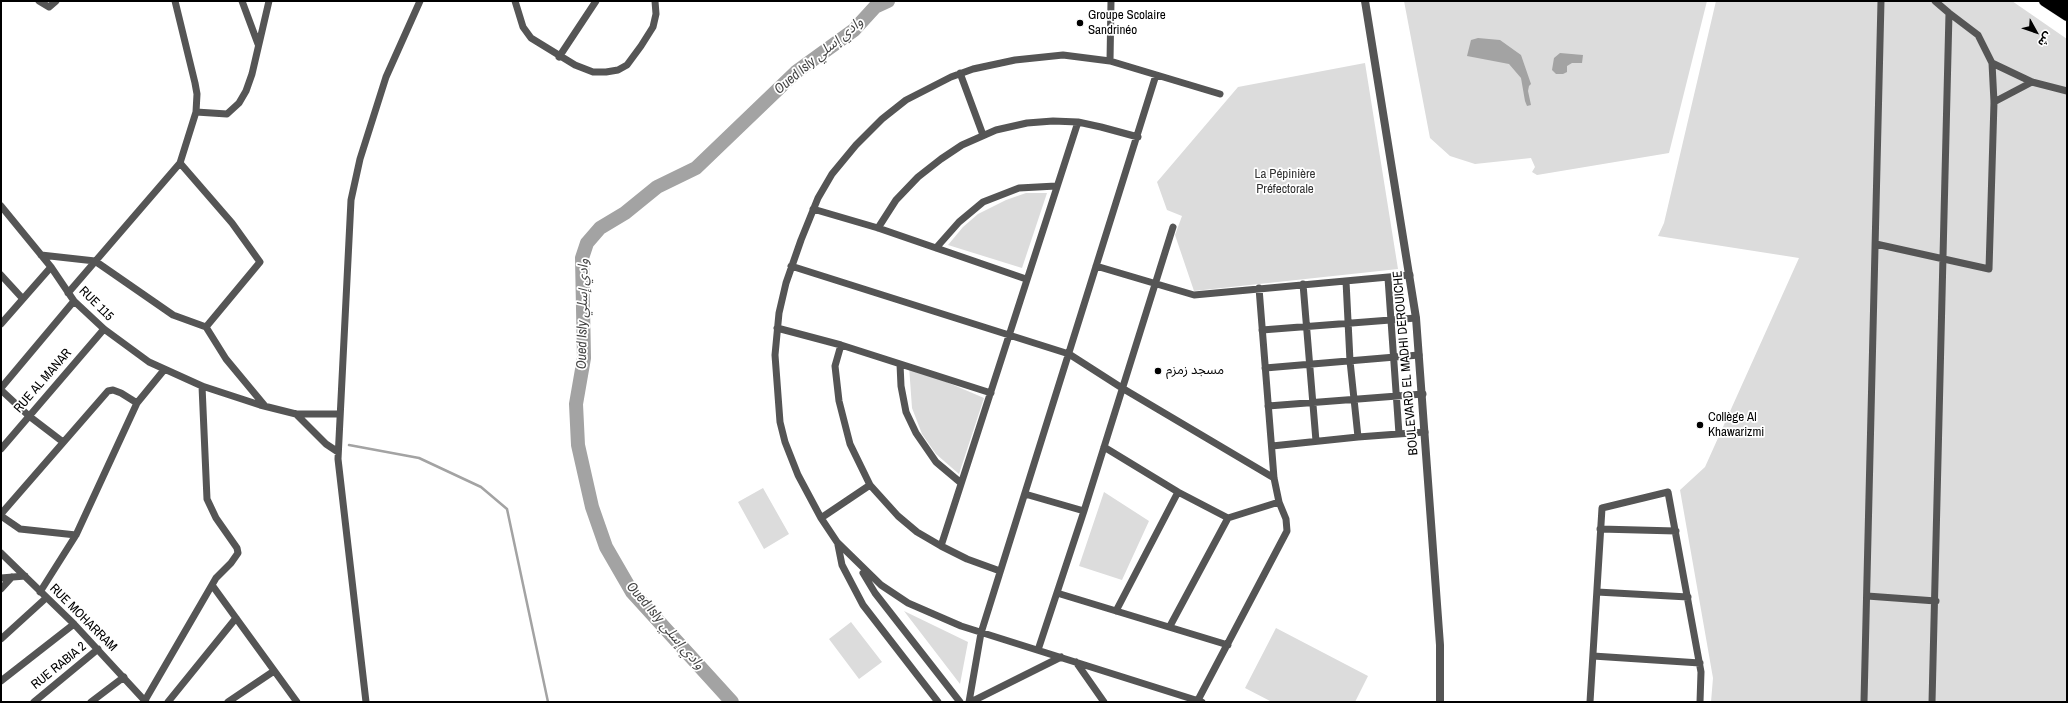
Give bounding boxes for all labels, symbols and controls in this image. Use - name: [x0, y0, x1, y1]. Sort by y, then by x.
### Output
- place label: Groupe Scolaire Sandrinéo: [1088, 8, 1166, 39]
- north arrow: [2016, 12, 2056, 52]
- water label: Oued Isly وادي إسلي: [771, 14, 867, 98]
- marker: Groupe Scolaire Sandrinéo: [1075, 18, 1085, 28]
- text: ش: [2035, 29, 2055, 50]
- park label: La Pépinière Préfectorale: [1254, 167, 1316, 198]
- water label: Oued Isly وادي إسلي: [574, 259, 592, 369]
- street label: BOULEVARD EL MADHI DEROUICHE: [1390, 270, 1422, 456]
- street label: RUE 115: [75, 283, 117, 325]
- street label: RUE AL MANAR: [11, 346, 75, 416]
- place label: مسجد زمزم: [1166, 363, 1224, 379]
- marker: مسجد زمزم: [1153, 366, 1163, 376]
- place label: Collège Al Khawarizmi: [1708, 410, 1764, 441]
- marker: Collège Al Khawarizmi: [1695, 420, 1705, 430]
- water label: Oued Isly وادي إسلي: [622, 579, 708, 673]
- street label: RUE MOHARRAM: [46, 581, 120, 655]
- street label: RUE RABIA 2: [28, 639, 90, 693]

